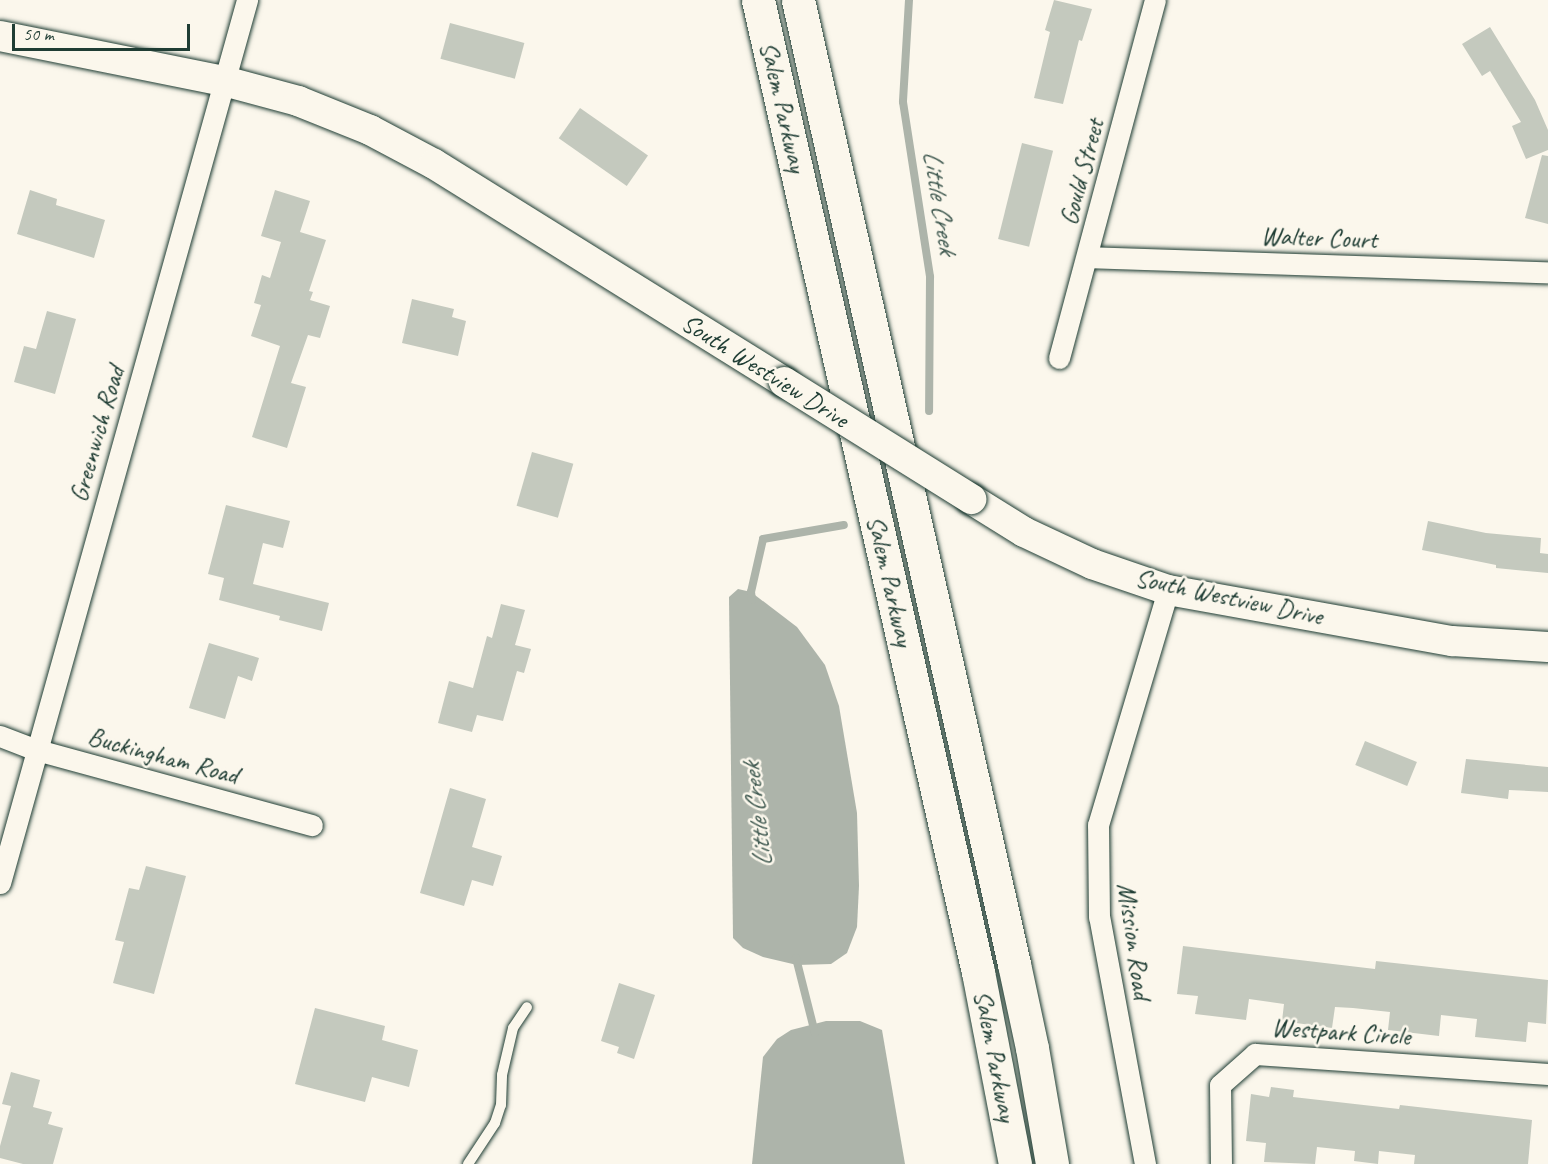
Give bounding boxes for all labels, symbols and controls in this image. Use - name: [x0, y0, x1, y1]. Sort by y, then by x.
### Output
- scale bar: [15, 12, 194, 50]
- text: 50 m: [23, 23, 54, 45]
- street label: Salem Parkway: [753, 39, 813, 175]
- street label: Gould Street: [1053, 115, 1111, 229]
- water label: Little Creek: [916, 148, 964, 256]
- street label: Walter Court: [1260, 220, 1378, 256]
- street label: South Westview Drive: [676, 307, 854, 435]
- street label: Greenwich Road: [63, 363, 131, 505]
- street label: Salem Parkway: [860, 513, 920, 649]
- street label: South Westview Drive: [1132, 562, 1326, 632]
- street label: Buckingham Road: [84, 721, 242, 791]
- water label: Little Creek: [735, 761, 779, 869]
- street label: Mission Road: [1110, 881, 1158, 1001]
- street label: Salem Parkway: [967, 988, 1023, 1124]
- street label: Westpark Circle: [1271, 1012, 1411, 1052]

